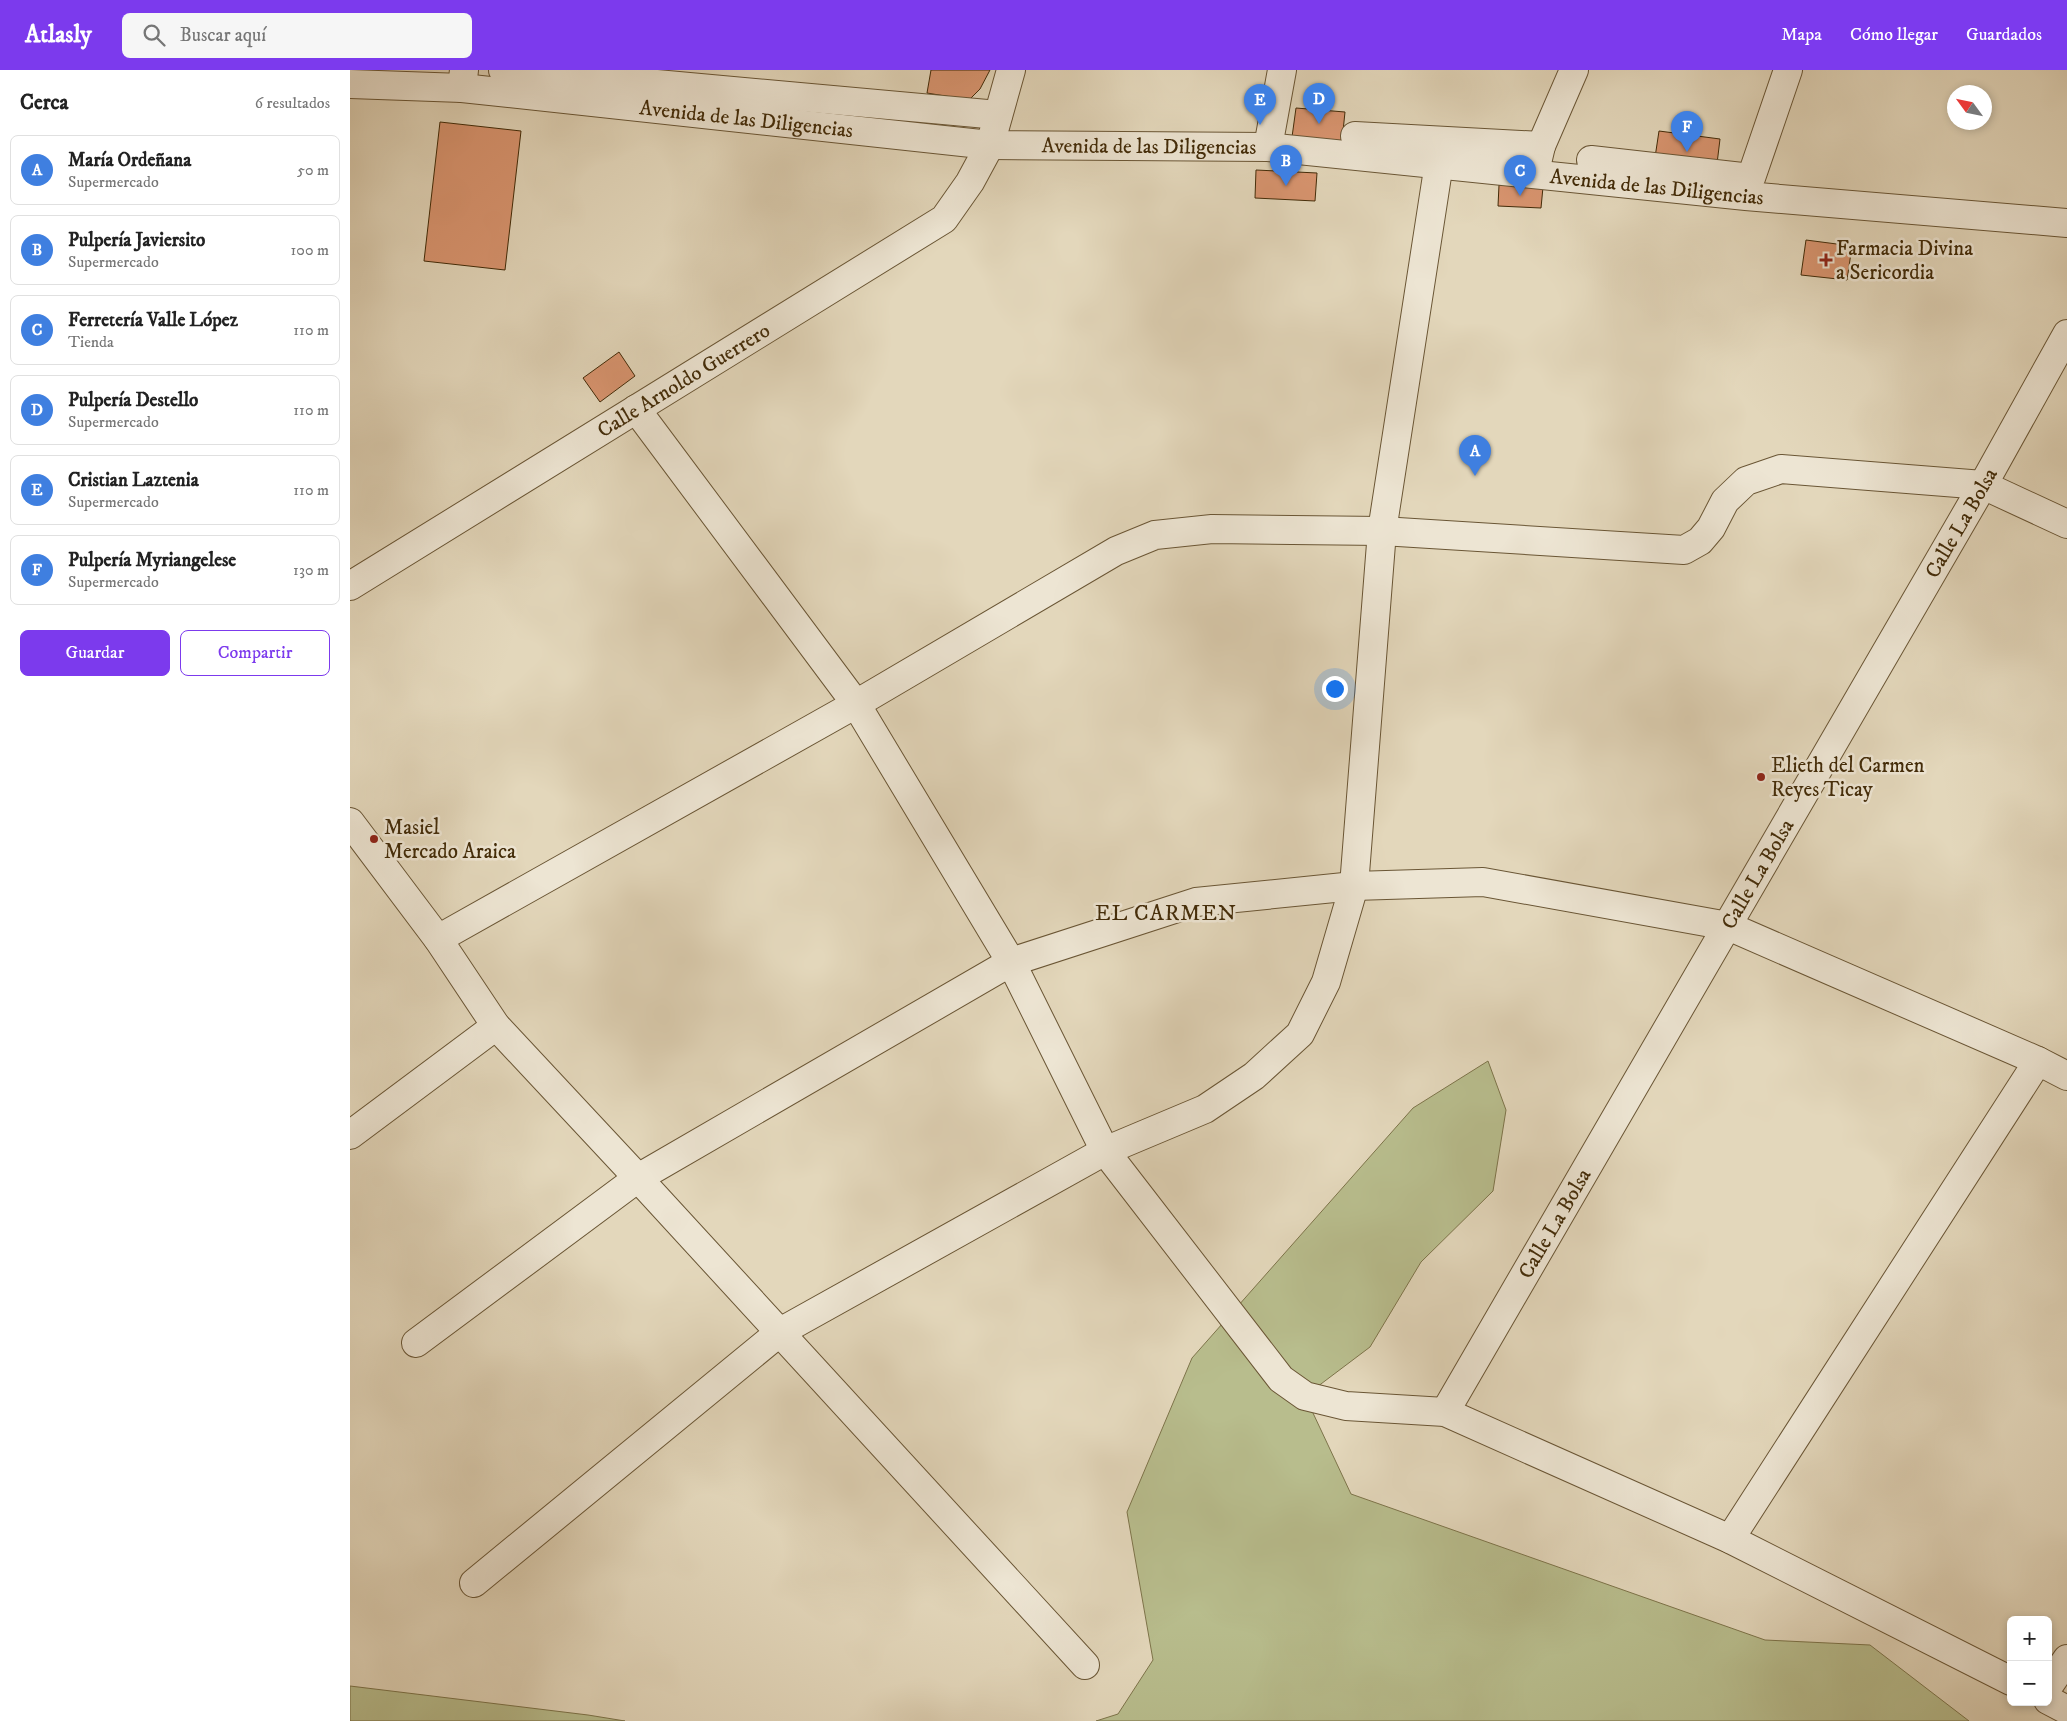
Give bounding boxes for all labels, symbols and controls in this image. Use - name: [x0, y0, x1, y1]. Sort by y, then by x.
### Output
- search box: [122, 13, 472, 58]
- text: Atlasly: [25, 20, 92, 50]
- icon: search: [140, 21, 168, 49]
- text: Buscar aquí: [180, 24, 266, 47]
- text: Mapa: [1781, 24, 1822, 46]
- text: Cómo llegar: [1850, 24, 1938, 46]
- text: Guardados: [1966, 24, 2042, 46]
- pin: D: [1303, 83, 1335, 124]
- pin: E: [1244, 84, 1276, 125]
- north arrow: [1947, 85, 1992, 130]
- text: Cerca: [20, 90, 68, 116]
- text: 6 resultados: [255, 93, 330, 113]
- street label: Avenida de las Diligencias: [638, 95, 854, 144]
- pin: F: [1671, 111, 1703, 152]
- street label: Avenida de las Diligencias: [1041, 133, 1256, 161]
- pin: B: [1270, 145, 1302, 186]
- text: María Ordeñana: [68, 149, 191, 172]
- pin: C: [1504, 155, 1536, 196]
- text: A: [32, 160, 42, 180]
- text: 50 m: [297, 160, 329, 180]
- street label: Avenida de las Diligencias: [1549, 164, 1765, 211]
- text: Supermercado: [68, 172, 159, 192]
- text: Pulpería Javiersito: [68, 229, 205, 252]
- place label: Farmacia Divina a Sericordia: [1836, 236, 1973, 286]
- text: B: [32, 240, 42, 260]
- text: 100 m: [291, 240, 329, 260]
- text: Supermercado: [68, 252, 159, 272]
- marker: Farmacia Divina a Sericordia: [1820, 254, 1832, 266]
- text: Ferretería Valle López: [68, 309, 238, 332]
- street label: Calle Arnoldo Guerrero: [593, 318, 775, 444]
- text: C: [32, 320, 42, 340]
- text: 110 m: [293, 320, 329, 340]
- text: Tienda: [68, 332, 114, 352]
- text: Pulpería Destello: [68, 389, 198, 412]
- text: D: [31, 400, 43, 420]
- text: 110 m: [293, 400, 329, 420]
- text: Supermercado: [68, 412, 159, 432]
- pin: A: [1459, 435, 1491, 476]
- street label: Calle La Bolsa: [1920, 464, 2004, 583]
- text: Cristian Laztenia: [68, 469, 199, 492]
- text: E: [31, 480, 43, 500]
- text: 110 m: [293, 480, 329, 500]
- text: Supermercado: [68, 492, 159, 512]
- text: Pulpería Myriangelese: [68, 549, 236, 572]
- text: F: [32, 560, 42, 580]
- text: 130 m: [293, 560, 329, 580]
- text: Supermercado: [68, 572, 159, 592]
- button: Guardar: [20, 630, 170, 676]
- button: Compartir: [180, 630, 330, 676]
- your location: [1322, 676, 1348, 702]
- place label: Elieth del Carmen Reyes Ticay: [1771, 753, 1925, 803]
- marker: Elieth del Carmen Reyes Ticay: [1755, 771, 1767, 783]
- place label: Masiel Mercado Araica: [384, 815, 516, 865]
- street label: Calle La Bolsa: [1716, 815, 1800, 934]
- marker: Masiel Mercado Araica: [368, 833, 380, 845]
- district label: EL CARMEN: [1095, 900, 1237, 927]
- street label: Calle La Bolsa: [1513, 1164, 1597, 1284]
- map controls: [2007, 1616, 2052, 1706]
- button: +: [2007, 1616, 2052, 1661]
- button: −: [2007, 1661, 2052, 1706]

